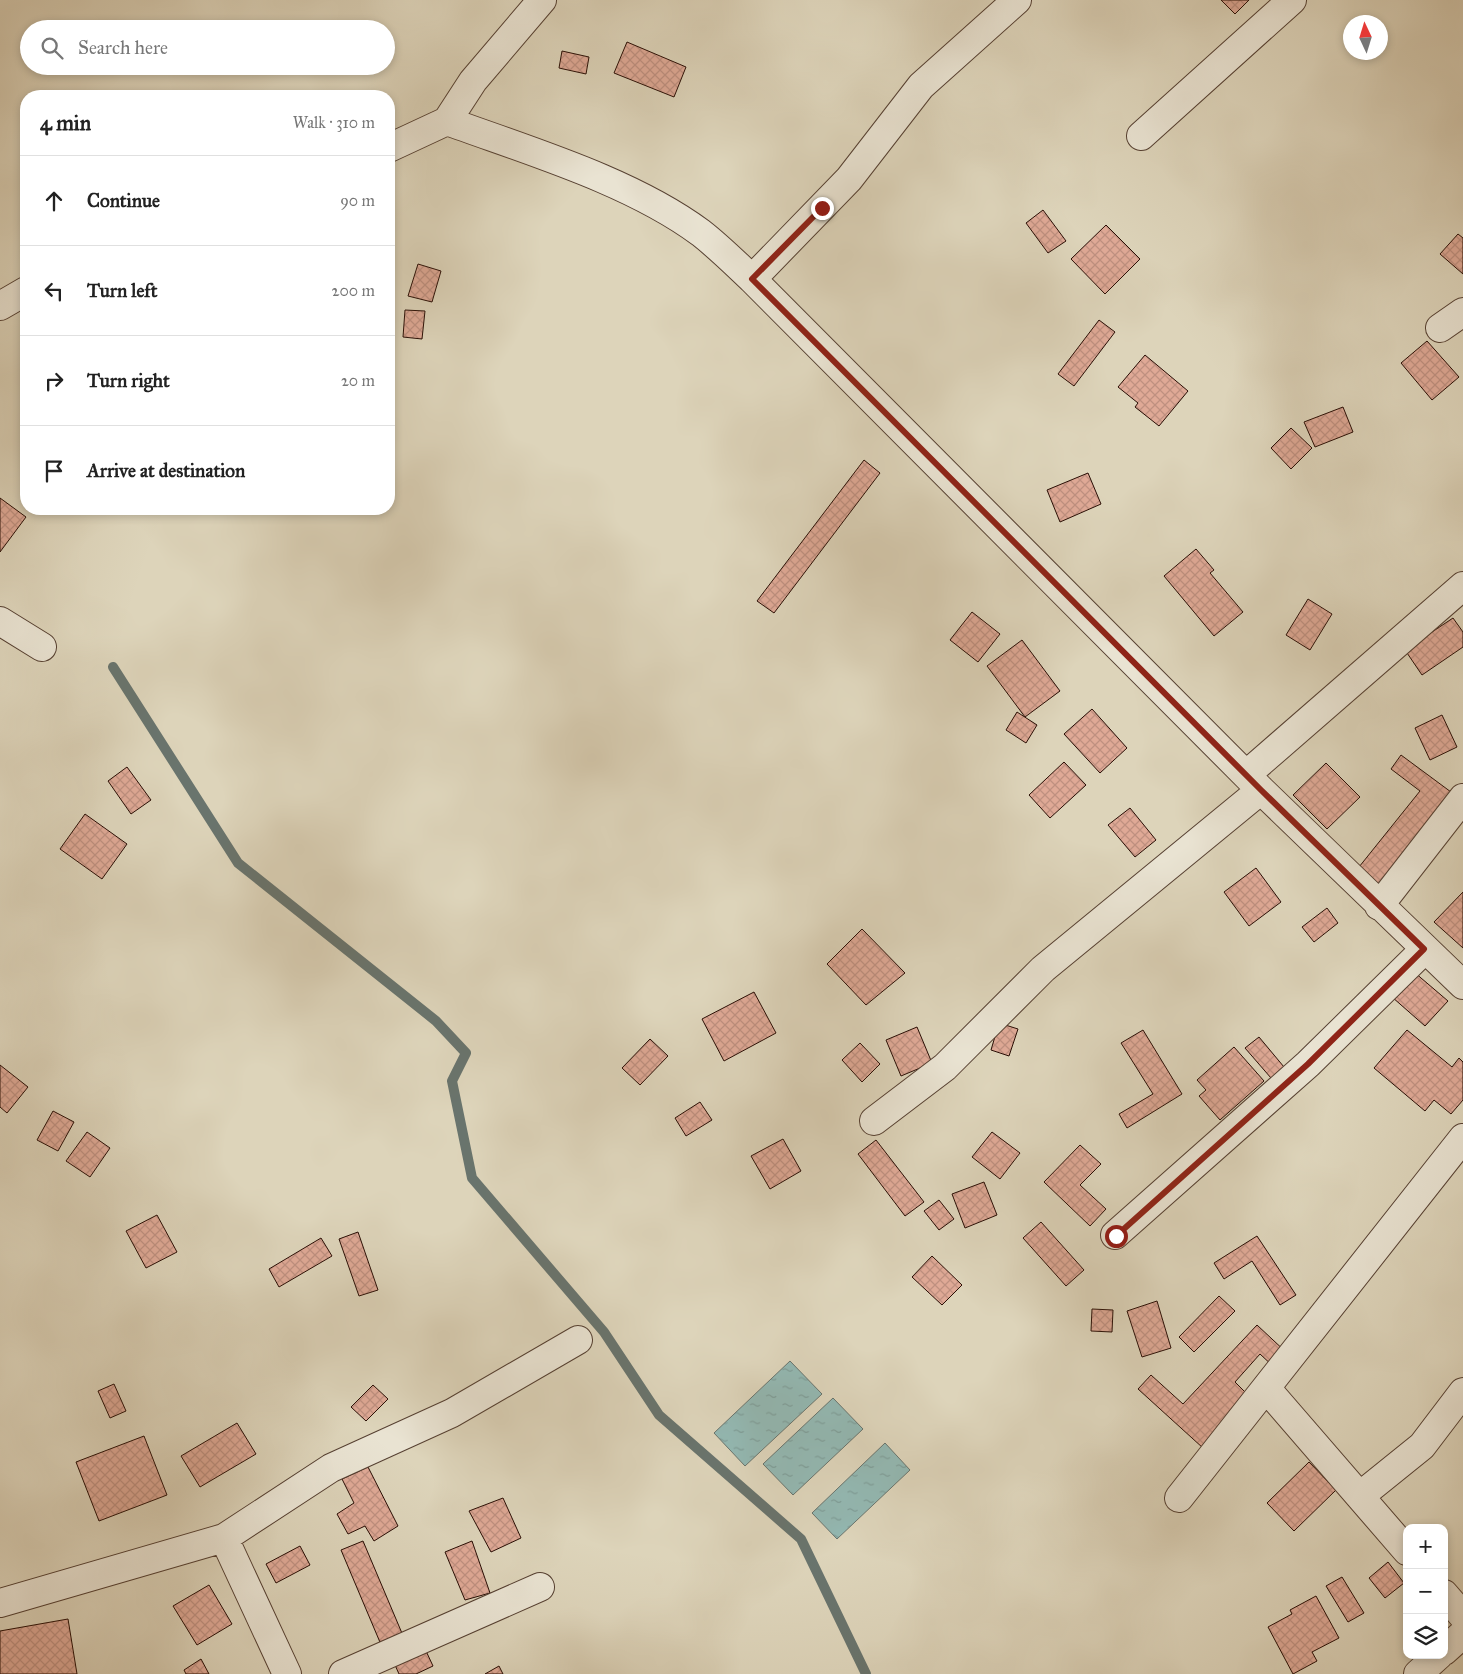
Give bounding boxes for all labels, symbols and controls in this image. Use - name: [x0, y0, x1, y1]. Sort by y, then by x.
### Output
- north arrow: [1343, 15, 1388, 60]
- search box: [20, 20, 395, 75]
- icon: search: [38, 34, 66, 62]
- text: Search here: [78, 36, 168, 59]
- text: 4 min: [40, 110, 91, 136]
- text: Walk · 310 m: [293, 113, 375, 132]
- icon: ahead: [40, 187, 68, 215]
- text: Continue: [87, 189, 160, 212]
- text: 90 m: [340, 191, 375, 210]
- route end: [811, 197, 834, 220]
- icon: left: [40, 277, 68, 305]
- text: Turn left: [87, 279, 157, 302]
- text: 200 m: [332, 281, 375, 300]
- icon: right: [40, 367, 68, 395]
- text: Turn right: [87, 369, 170, 392]
- text: 20 m: [341, 371, 375, 390]
- icon: arrive: [40, 457, 68, 485]
- text: Arrive at destination: [87, 459, 245, 482]
- route start: [1105, 1225, 1128, 1248]
- map controls: [1403, 1524, 1448, 1659]
- button: +: [1403, 1524, 1448, 1569]
- button: −: [1403, 1569, 1448, 1614]
- button: layers: [1403, 1614, 1448, 1659]

